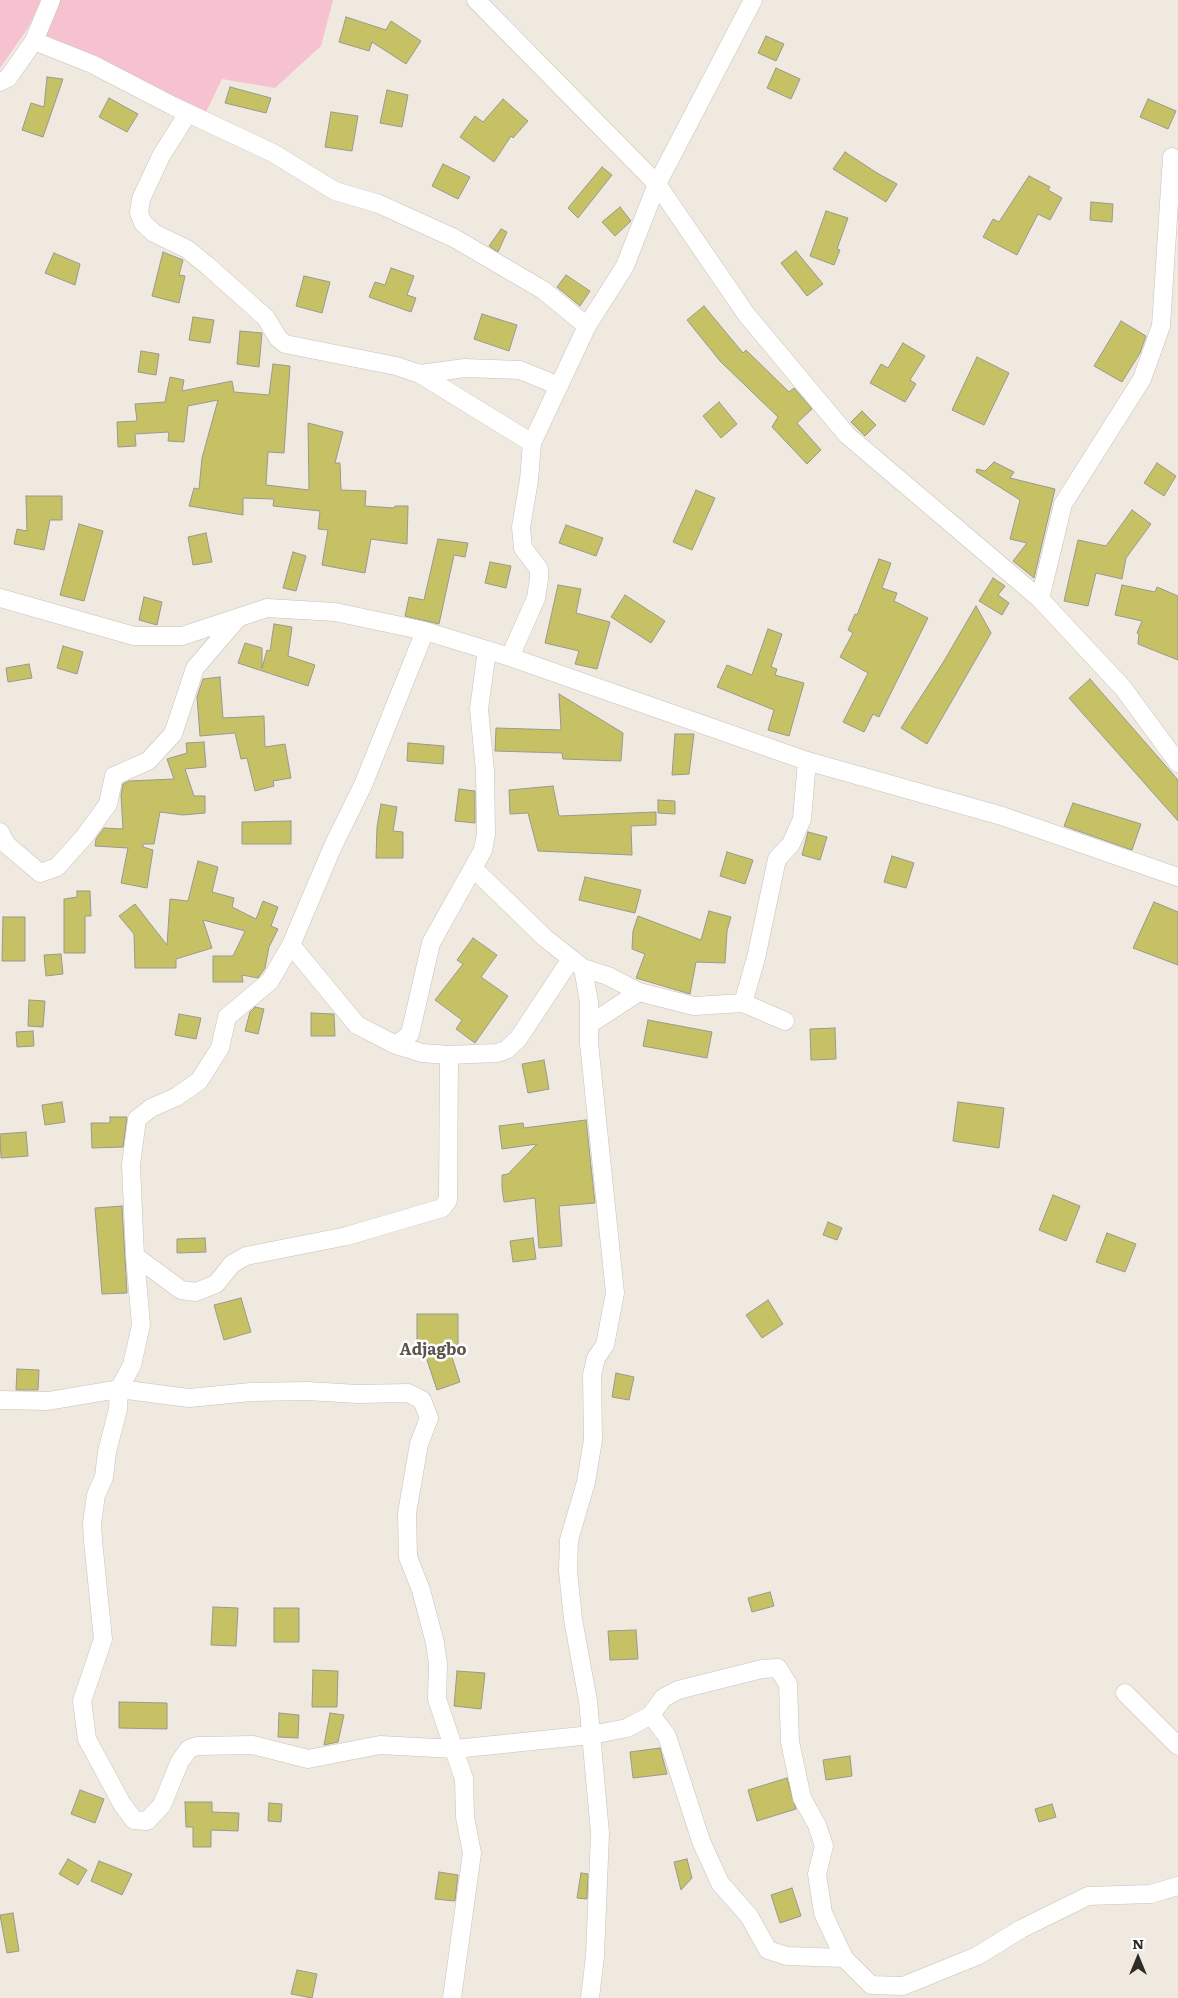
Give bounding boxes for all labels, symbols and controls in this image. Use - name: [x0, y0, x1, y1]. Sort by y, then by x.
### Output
- district label: Adjagbo: [400, 1340, 466, 1360]
- north arrow: [1113, 1933, 1163, 1983]
- text: N: [1132, 1933, 1144, 1953]

